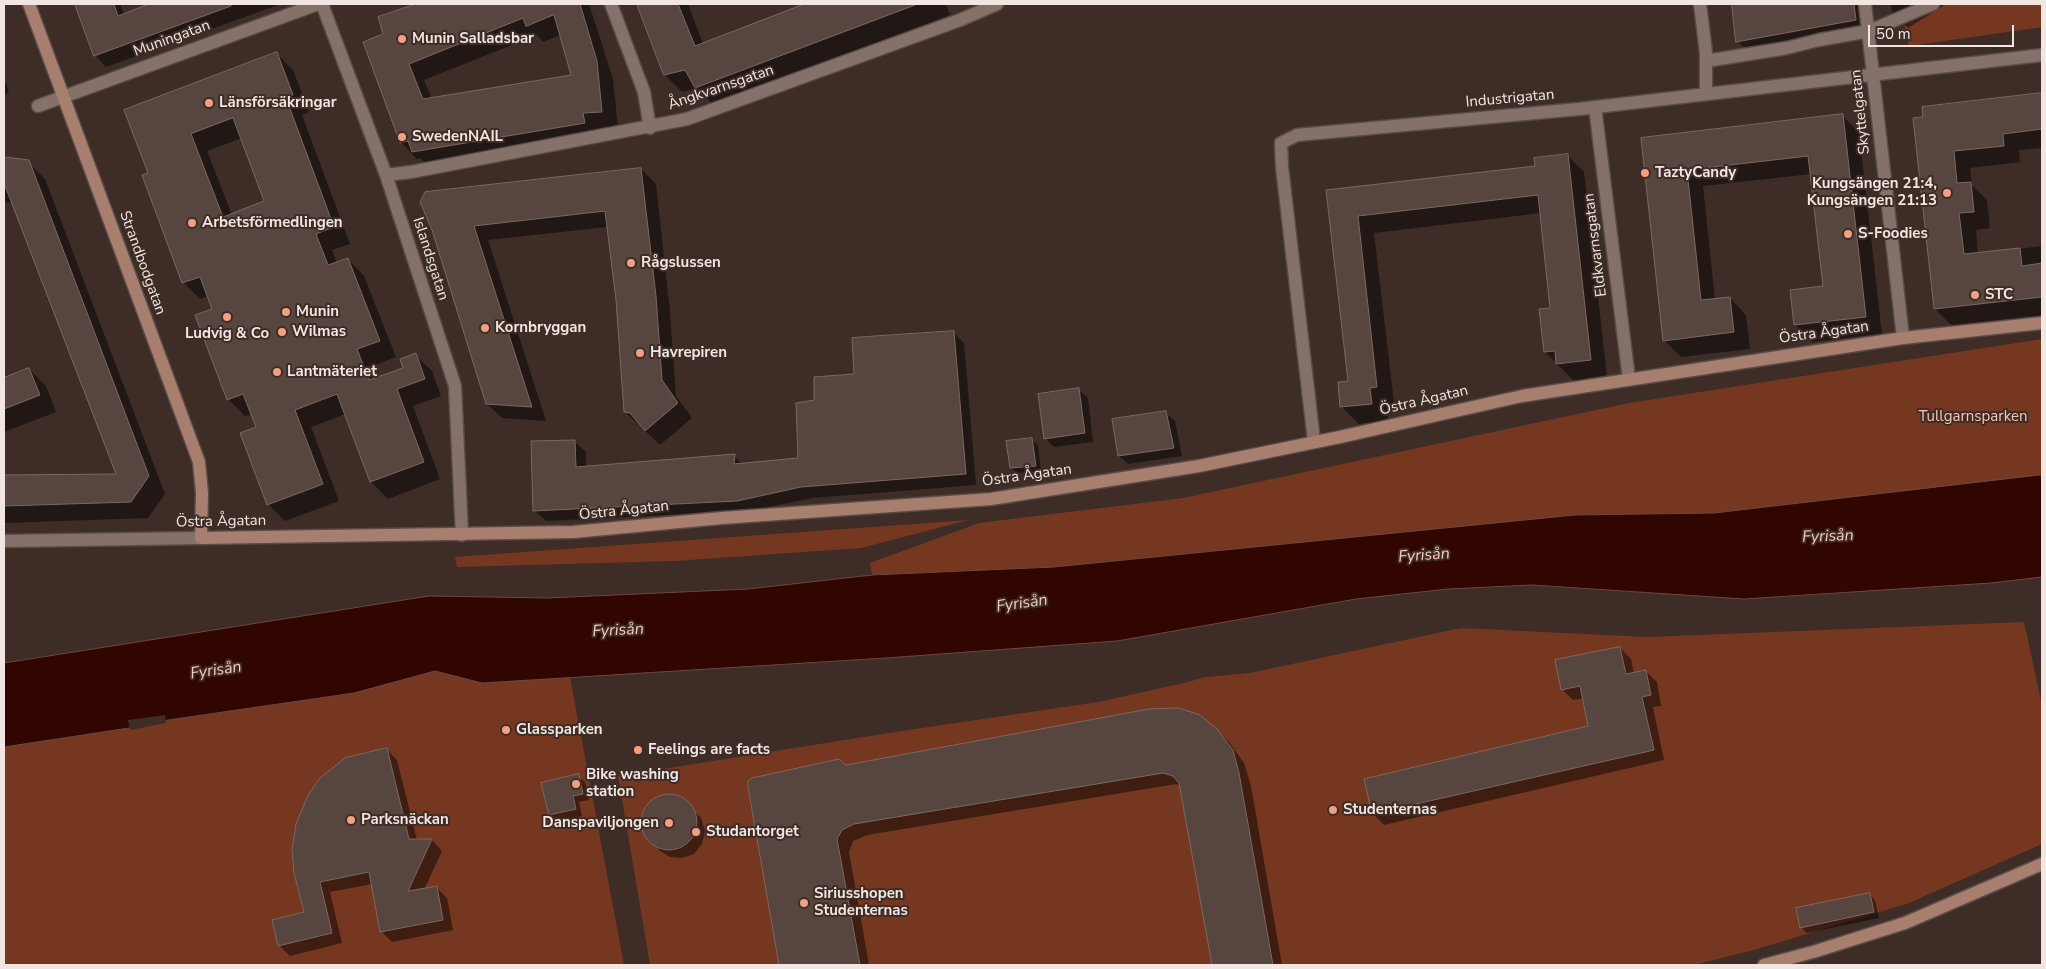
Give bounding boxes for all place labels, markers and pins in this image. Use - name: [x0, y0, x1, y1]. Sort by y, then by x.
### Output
- place label: Munin Salladsbar: [412, 30, 534, 48]
- marker: Munin Salladsbar: [396, 33, 408, 45]
- place label: Länsförsäkringar: [219, 94, 337, 112]
- marker: Länsförsäkringar: [203, 97, 215, 109]
- place label: SwedenNAIL: [412, 128, 503, 146]
- marker: SwedenNAIL: [396, 131, 408, 143]
- place label: TaztyCandy: [1655, 164, 1736, 182]
- marker: TaztyCandy: [1639, 167, 1651, 179]
- place label: Kungsängen 21:4, Kungsängen 21:13: [1807, 175, 1937, 210]
- marker: Kungsängen 21:4, Kungsängen 21:13: [1941, 187, 1953, 199]
- place label: Arbetsförmedlingen: [202, 214, 343, 232]
- marker: Arbetsförmedlingen: [186, 217, 198, 229]
- place label: S-Foodies: [1858, 225, 1928, 243]
- marker: S-Foodies: [1842, 228, 1854, 240]
- place label: Rågslussen: [641, 254, 721, 272]
- marker: Rågslussen: [625, 257, 637, 269]
- place label: STC: [1985, 286, 2013, 304]
- marker: STC: [1969, 289, 1981, 301]
- place label: Munin: [296, 303, 339, 321]
- marker: Munin: [280, 306, 292, 318]
- marker: Ludvig & Co: [221, 311, 233, 323]
- place label: Kornbryggan: [495, 319, 586, 337]
- marker: Kornbryggan: [479, 322, 491, 334]
- place label: Wilmas: [292, 323, 346, 341]
- place label: Ludvig & Co: [185, 325, 269, 343]
- marker: Wilmas: [276, 326, 288, 338]
- place label: Havrepiren: [650, 344, 727, 362]
- marker: Havrepiren: [634, 347, 646, 359]
- place label: Lantmäteriet: [287, 363, 377, 381]
- marker: Lantmäteriet: [271, 366, 283, 378]
- place label: Glassparken: [516, 721, 603, 739]
- marker: Glassparken: [500, 724, 512, 736]
- place label: Feelings are facts: [648, 741, 770, 759]
- marker: Feelings are facts: [632, 744, 644, 756]
- place label: Bike washing station: [586, 766, 679, 801]
- marker: Bike washing station: [570, 778, 582, 790]
- place label: Studenternas: [1343, 801, 1437, 819]
- marker: Studenternas: [1327, 804, 1339, 816]
- place label: Parksnäckan: [361, 811, 449, 829]
- marker: Parksnäckan: [345, 814, 357, 826]
- place label: Danspaviljongen: [542, 814, 659, 832]
- marker: Danspaviljongen: [663, 817, 675, 829]
- place label: Studantorget: [706, 823, 799, 841]
- marker: Studantorget: [690, 826, 702, 838]
- place label: Siriusshopen Studenternas: [814, 885, 908, 920]
- marker: Siriusshopen Studenternas: [798, 897, 810, 909]

